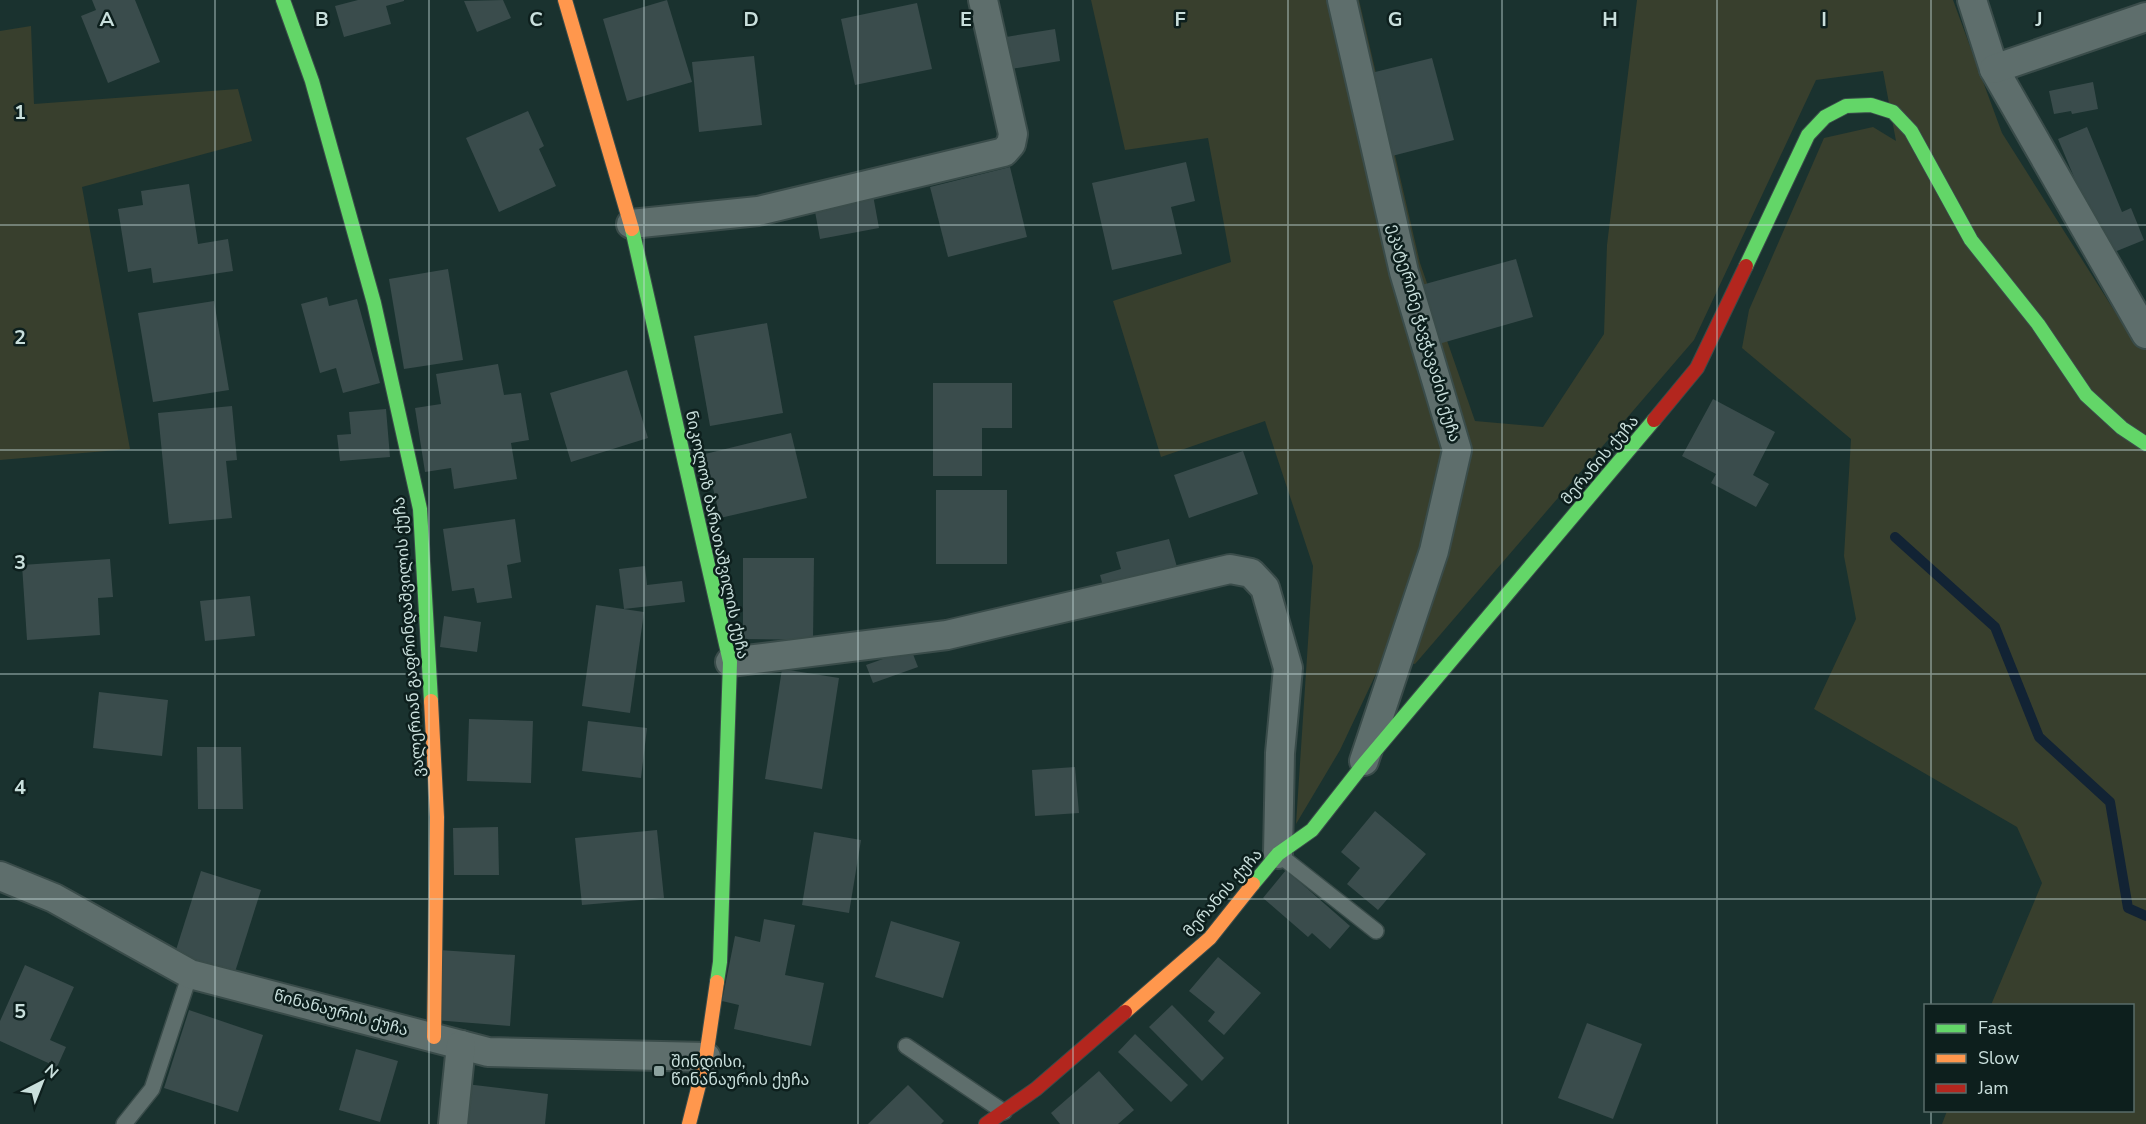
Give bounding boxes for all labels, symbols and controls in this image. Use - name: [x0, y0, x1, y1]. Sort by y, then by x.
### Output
- text: A: [100, 6, 115, 33]
- text: B: [315, 6, 329, 33]
- text: C: [529, 6, 543, 33]
- text: D: [743, 6, 759, 33]
- text: E: [960, 6, 972, 33]
- text: F: [1174, 6, 1186, 33]
- text: G: [1388, 6, 1402, 33]
- text: H: [1602, 6, 1618, 33]
- text: I: [1821, 6, 1827, 33]
- text: J: [2034, 6, 2043, 33]
- text: 1: [14, 99, 26, 126]
- street label: ეკატერინე ჭავჭავაძის ქუჩა: [1382, 221, 1466, 445]
- text: 2: [14, 324, 26, 351]
- street label: ნიკოლოზ ბარათაშვილის ქუჩა: [680, 409, 754, 661]
- street label: მერანის ქუჩა: [1556, 411, 1644, 509]
- street label: ვალერიან გაფრინდაშვილის ქუჩა: [388, 496, 430, 778]
- text: 3: [14, 549, 26, 576]
- text: 4: [14, 774, 26, 801]
- street label: მერანის ქუჩა: [1178, 844, 1268, 942]
- street label: წინანაურის ქუჩა: [271, 984, 411, 1042]
- text: 5: [14, 998, 26, 1025]
- legend: [1924, 1004, 2134, 1112]
- text: Fast: [1978, 1016, 2013, 1040]
- text: Slow: [1978, 1046, 2019, 1070]
- place label: შინდისი, წინანაურის ქუჩა: [671, 1051, 809, 1091]
- north arrow: [12, 1052, 72, 1112]
- text: N: [40, 1059, 63, 1084]
- marker: შინდისი, წინანაურის ქუჩა: [652, 1064, 666, 1078]
- text: Jam: [1977, 1076, 2009, 1100]

